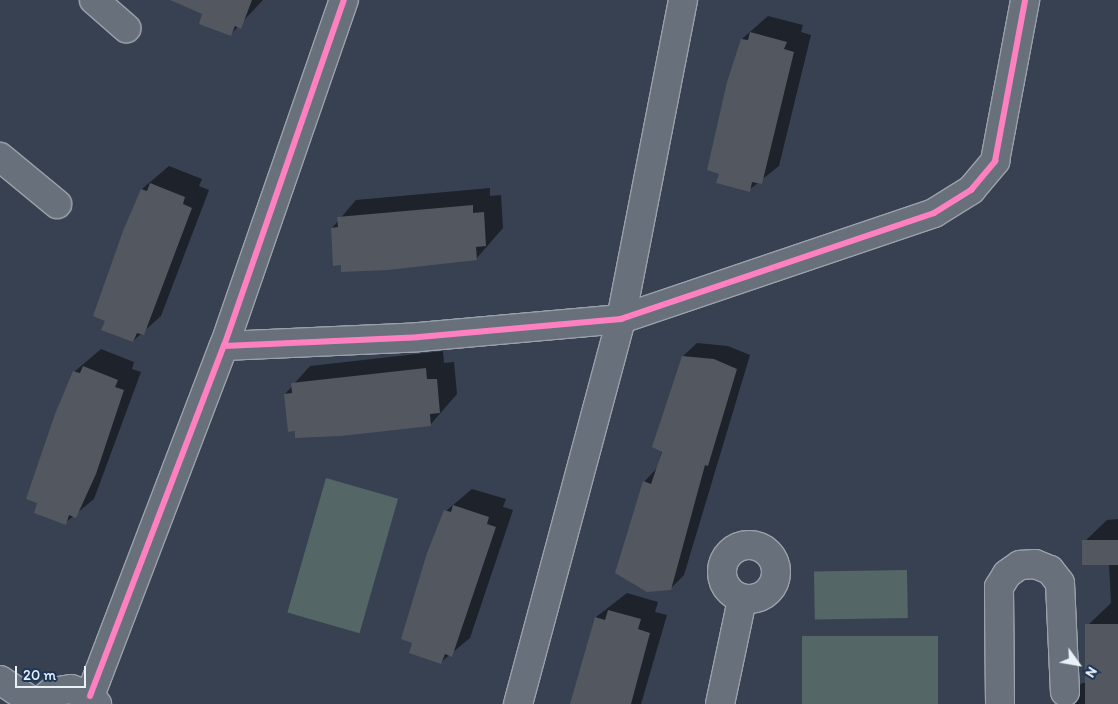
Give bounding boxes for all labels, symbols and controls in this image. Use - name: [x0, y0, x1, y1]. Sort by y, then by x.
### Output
- north arrow: [1053, 639, 1103, 689]
- scale bar: [18, 656, 89, 688]
- text: N: [1081, 664, 1101, 681]
- text: 20 m: [23, 666, 56, 684]

